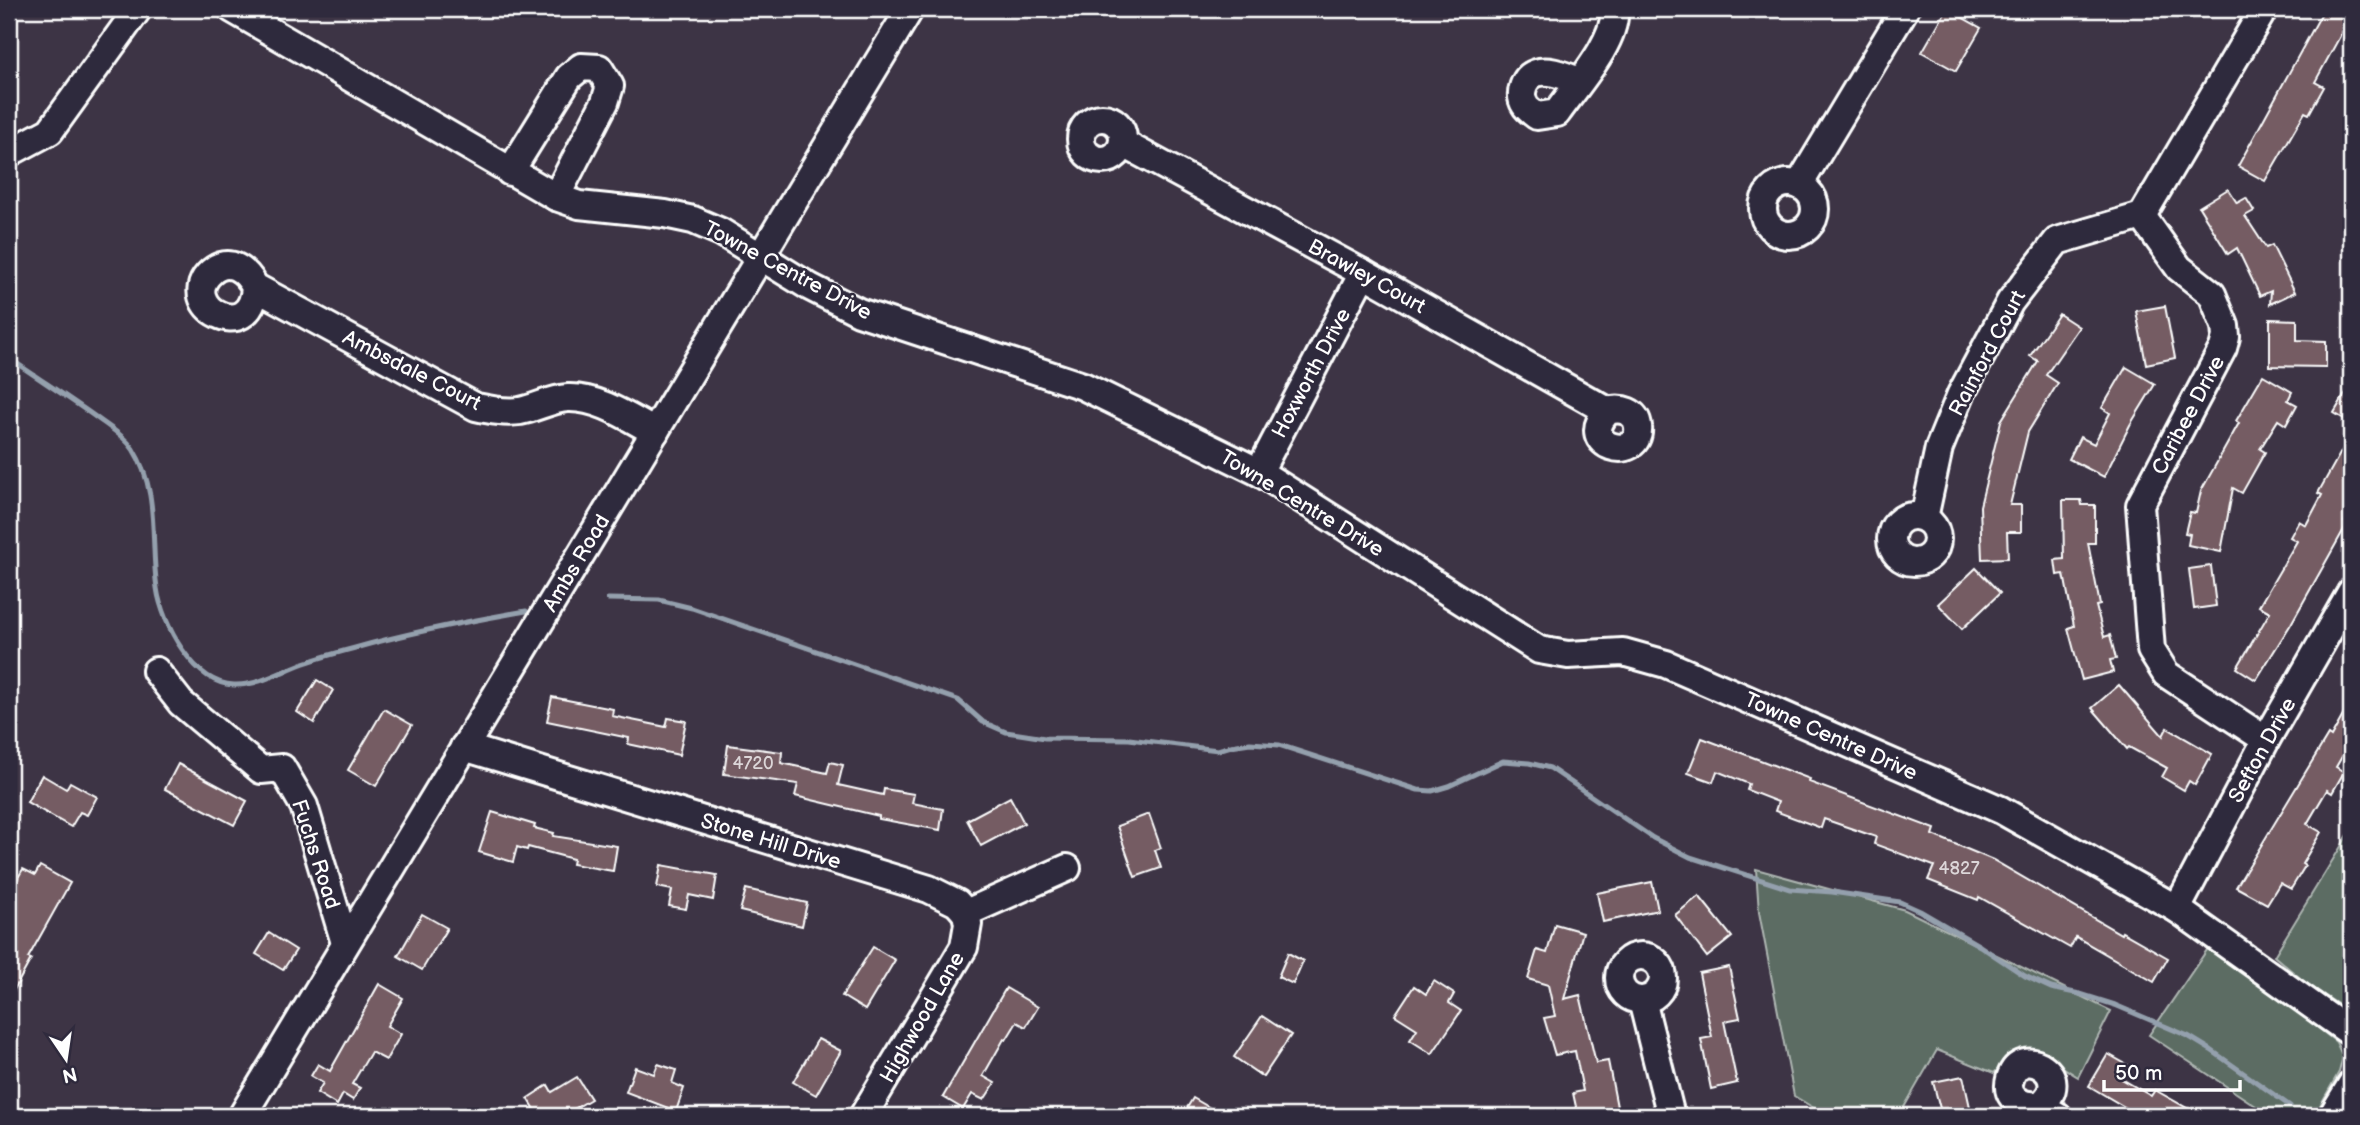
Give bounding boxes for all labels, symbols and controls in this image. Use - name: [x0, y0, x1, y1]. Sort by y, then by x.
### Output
- street label: Towne Centre Drive: [700, 216, 876, 325]
- street label: Brawley Court: [1304, 234, 1430, 319]
- street label: Rainford Court: [1944, 286, 2031, 420]
- street label: Hoxworth Drive: [1267, 304, 1356, 442]
- street label: Ambsdale Court: [338, 325, 486, 416]
- street label: Caribee Drive: [2147, 351, 2230, 479]
- street label: Towne Centre Drive: [1215, 445, 1388, 562]
- street label: Ambs Road: [538, 510, 615, 616]
- street label: Towne Centre Drive: [1740, 687, 1921, 786]
- street label: Sefton Drive: [2223, 693, 2302, 807]
- house number: 4720: [732, 753, 774, 774]
- street label: Fuchs Road: [286, 796, 345, 912]
- street label: Stone Hill Drive: [698, 808, 844, 875]
- house number: 4827: [1939, 858, 1980, 879]
- street label: Highwood Lane: [875, 947, 970, 1087]
- north arrow: [32, 1024, 102, 1094]
- scale bar: [2104, 1048, 2241, 1092]
- text: N: [60, 1061, 79, 1087]
- text: 50 m: [2115, 1061, 2162, 1086]

